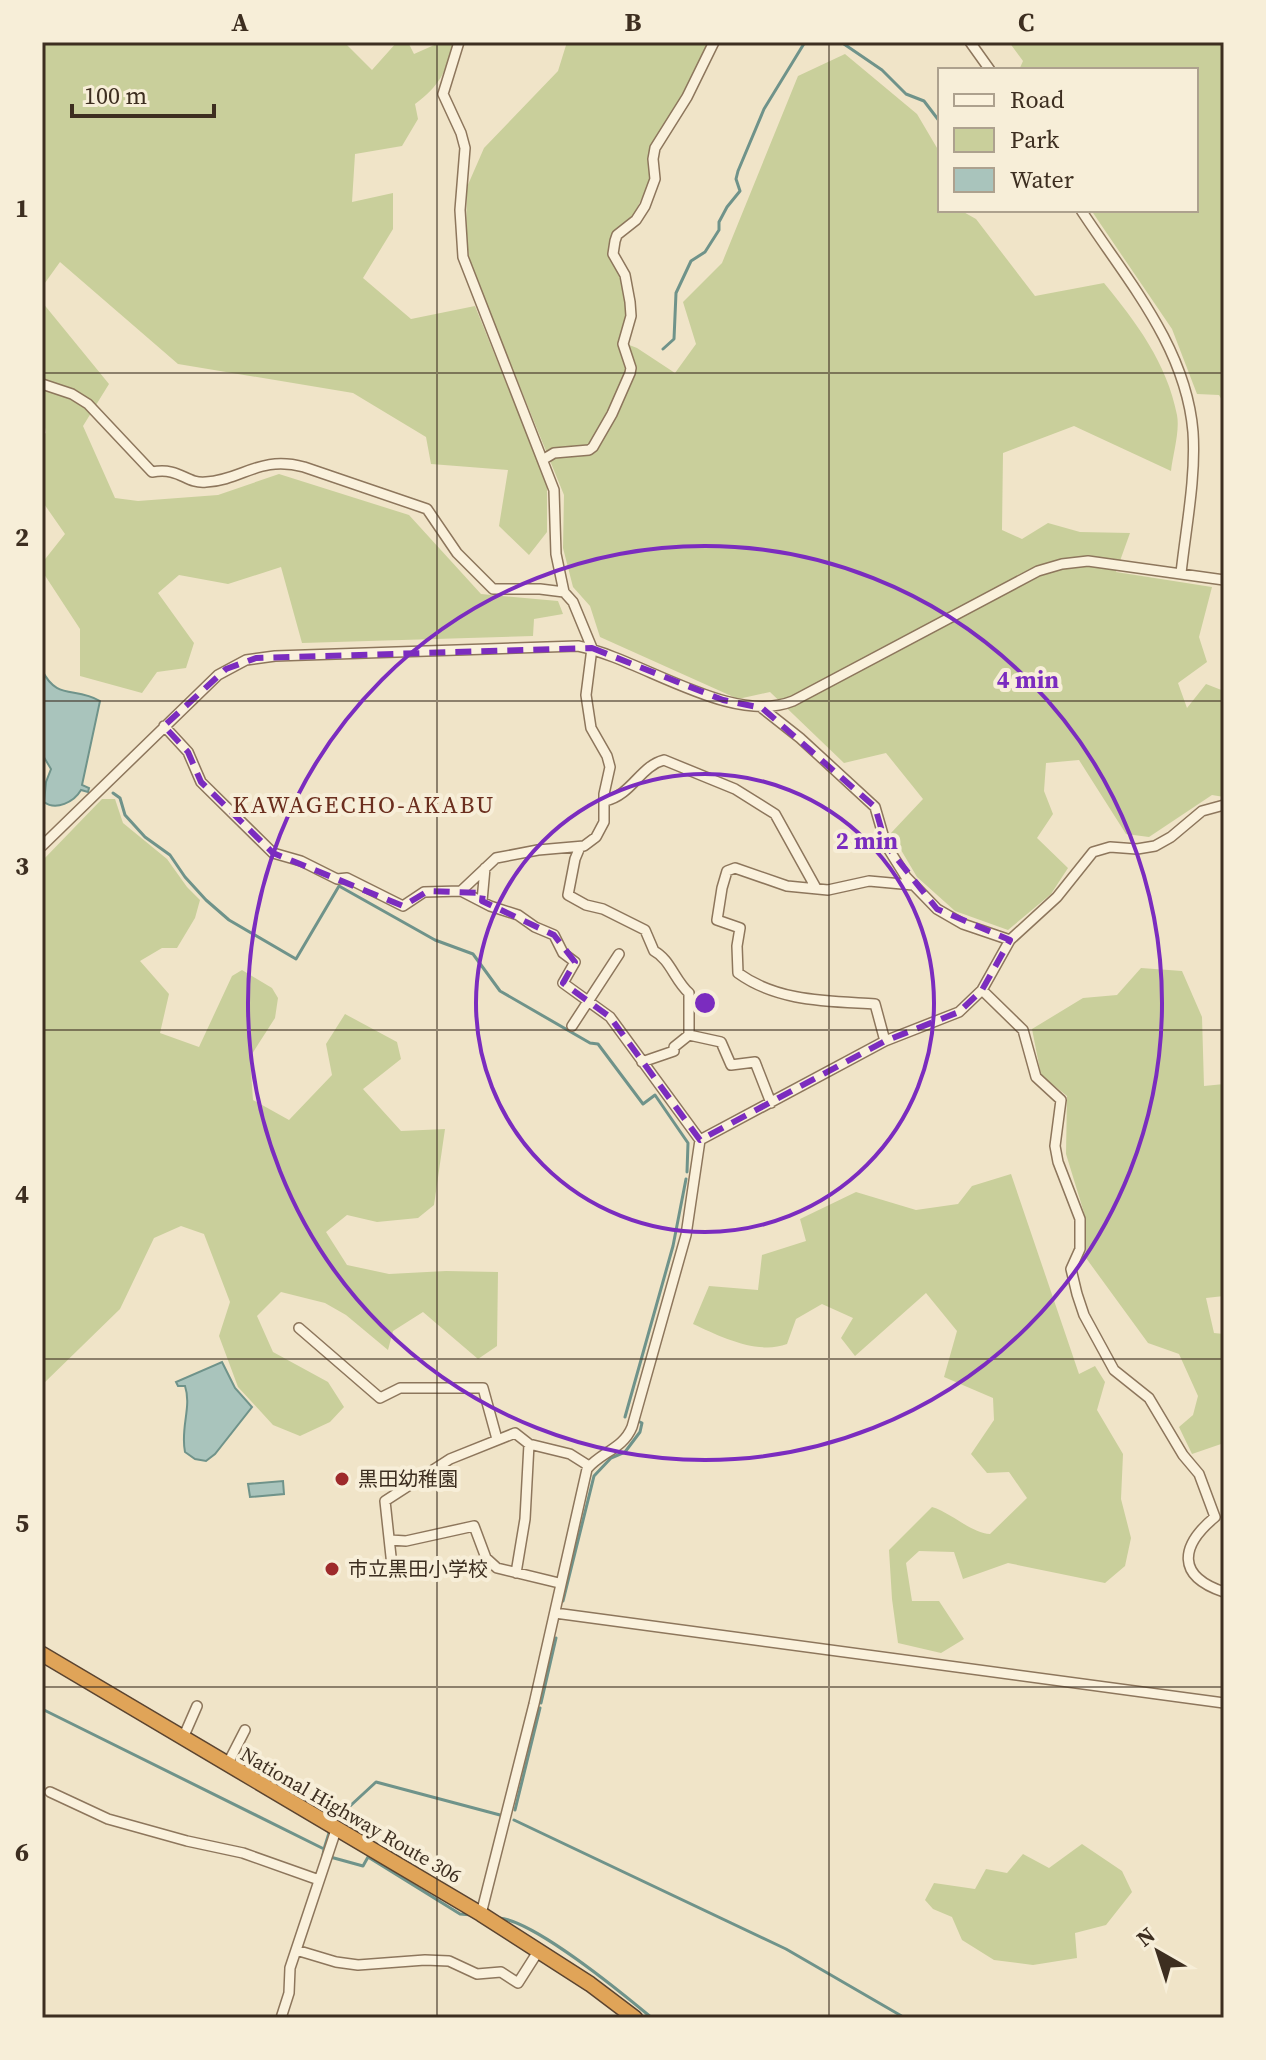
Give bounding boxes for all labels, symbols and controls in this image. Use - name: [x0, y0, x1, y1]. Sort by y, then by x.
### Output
- text: A: [231, 4, 249, 40]
- text: B: [625, 4, 642, 40]
- text: C: [1018, 4, 1034, 40]
- scale bar: [72, 68, 214, 118]
- legend: [938, 68, 1198, 212]
- text: 100 m: [84, 79, 147, 112]
- text: Road: [1010, 83, 1065, 116]
- text: Park: [1010, 123, 1060, 156]
- text: Water: [1010, 163, 1074, 196]
- text: 1: [15, 190, 29, 226]
- text: 2: [15, 519, 29, 555]
- text: 4 min: [997, 663, 1059, 696]
- district label: KAWAGECHO-AKABU: [233, 788, 495, 821]
- text: 2 min: [836, 824, 898, 857]
- text: 3: [15, 848, 29, 884]
- centre of rings: [691, 989, 719, 1017]
- text: 4: [15, 1176, 29, 1212]
- place label: 黒田幼稚園: [358, 1465, 458, 1493]
- marker: 黒田幼稚園: [333, 1470, 351, 1488]
- text: 5: [15, 1505, 29, 1541]
- place label: 市立黒田小学校: [348, 1555, 488, 1583]
- marker: 市立黒田小学校: [323, 1560, 341, 1578]
- street label: National Highway Route 306: [235, 1740, 467, 1890]
- text: 6: [15, 1834, 29, 1870]
- north arrow: [1118, 1912, 1198, 1992]
- text: N: [1130, 1920, 1161, 1953]

